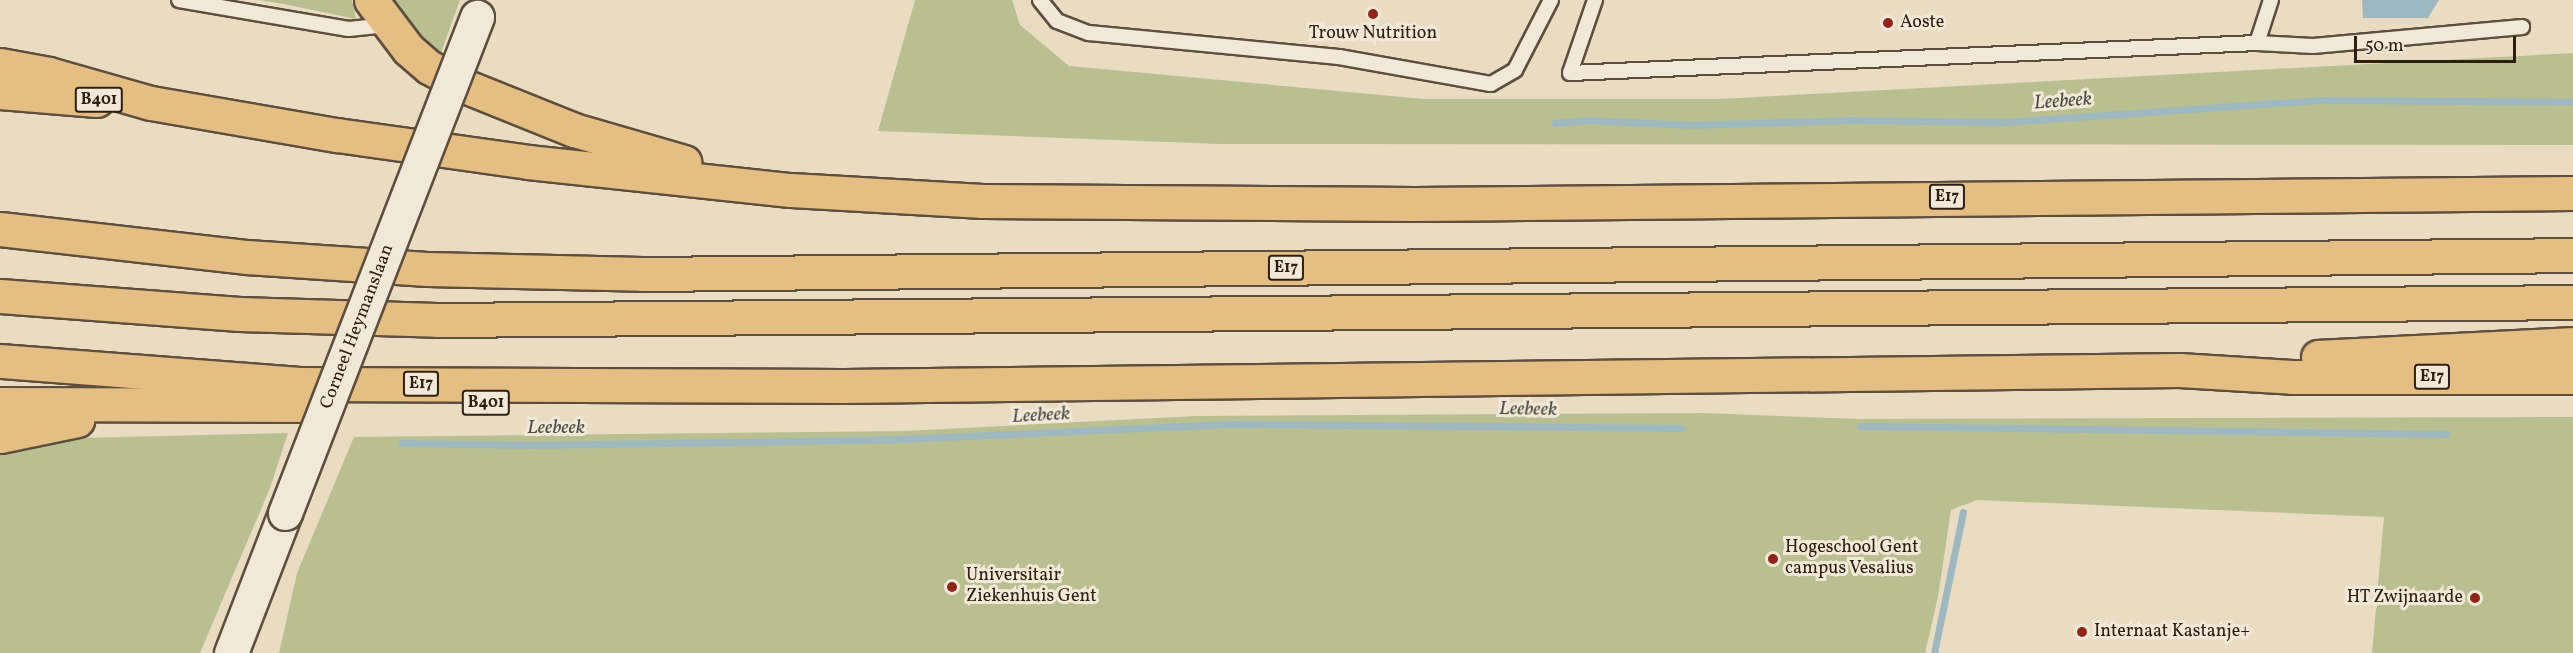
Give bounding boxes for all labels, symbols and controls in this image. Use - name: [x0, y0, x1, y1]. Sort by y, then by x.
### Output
- marker: Trouw Nutrition: [1366, 7, 1380, 21]
- place label: Aoste: [1900, 12, 1944, 34]
- marker: Aoste: [1881, 16, 1895, 30]
- place label: Trouw Nutrition: [1309, 23, 1437, 45]
- scale bar: [2357, 24, 2519, 62]
- text: 50 m: [2365, 34, 2404, 59]
- road number: B401: [74, 87, 124, 113]
- water label: Leebeek: [2033, 88, 2093, 116]
- road number: E17: [1928, 184, 1966, 210]
- street label: Corneel Heymanslaan: [317, 242, 399, 412]
- road number: E17: [1266, 255, 1306, 281]
- road number: E17: [2412, 364, 2452, 390]
- road number: E17: [402, 371, 440, 397]
- road number: B401: [460, 390, 512, 416]
- water label: Leebeek: [1499, 397, 1557, 423]
- water label: Leebeek: [1011, 402, 1071, 430]
- water label: Leebeek: [527, 416, 585, 440]
- place label: Hogeschool Gent campus Vesalius: [1785, 538, 1919, 580]
- marker: Hogeschool Gent campus Vesalius: [1766, 552, 1780, 566]
- place label: Universitair Ziekenhuis Gent: [966, 566, 1096, 608]
- marker: Universitair Ziekenhuis Gent: [943, 578, 961, 596]
- place label: HT Zwijnaarde: [2346, 587, 2463, 609]
- marker: HT Zwijnaarde: [2468, 591, 2482, 605]
- place label: Internaat Kastanje+: [2094, 621, 2250, 643]
- marker: Internaat Kastanje+: [2075, 625, 2089, 639]

